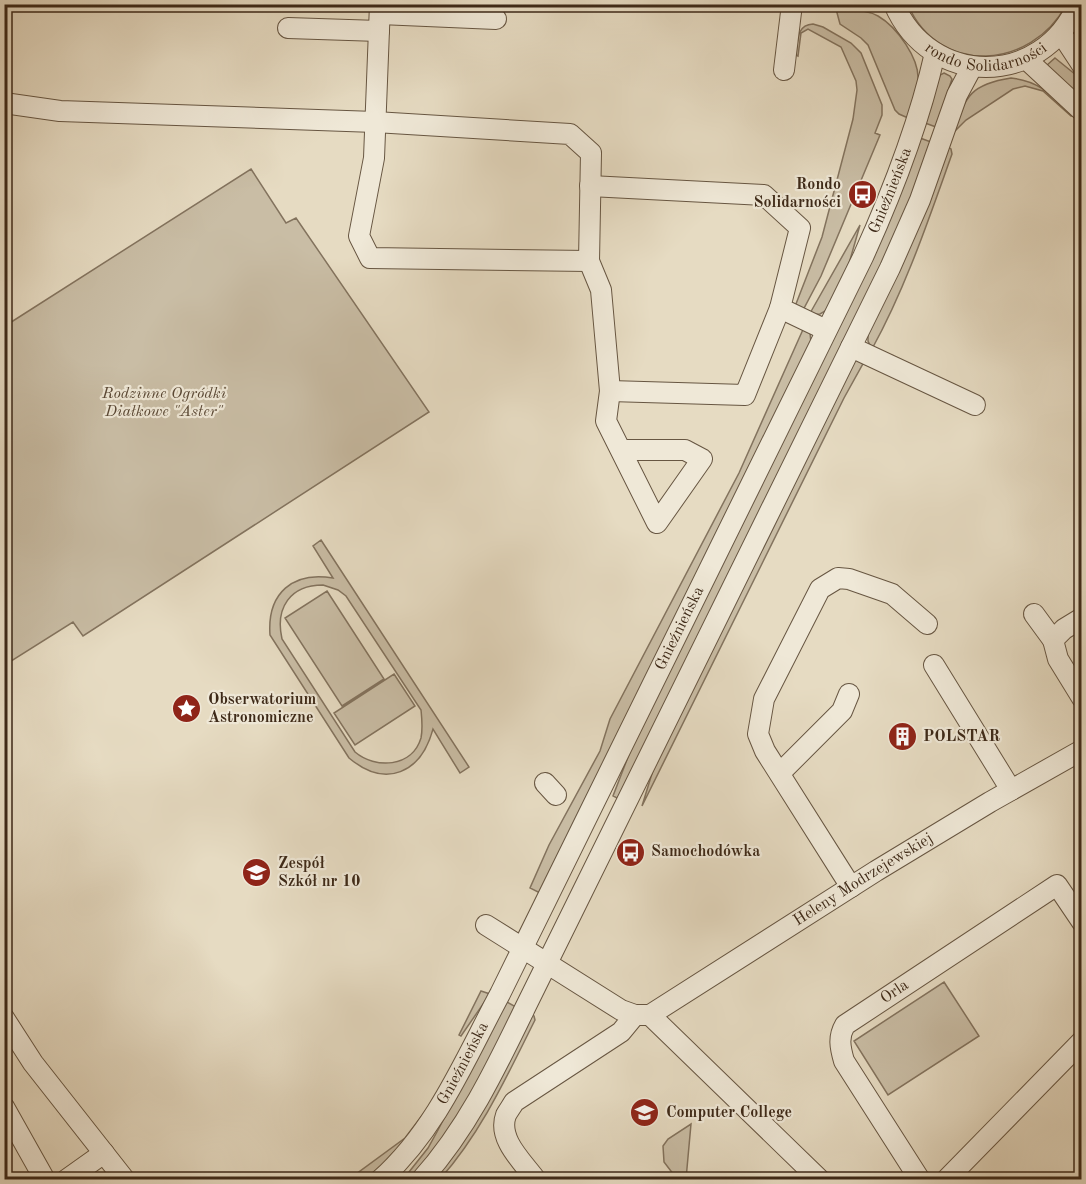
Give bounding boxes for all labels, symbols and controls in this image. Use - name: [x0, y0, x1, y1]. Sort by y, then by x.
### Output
- street label: rondo Solidarności: [922, 32, 1050, 52]
- text: rondo Solidarności: [922, 40, 1050, 75]
- street label: Gnieźnieńska: [866, 146, 915, 236]
- place label: Rondo Solidarności: [754, 177, 841, 211]
- bus stop icon: Rondo Solidarności: [846, 178, 878, 210]
- park label: Rodzinne Ogródki Diałkowe "Aster": [101, 386, 227, 420]
- street label: Gnieźnieńska: [653, 584, 707, 673]
- place label: Obserwatorium Astronomiczne: [208, 692, 316, 726]
- place icon: Obserwatorium Astronomiczne: [171, 693, 203, 725]
- building icon: POLSTAR: [886, 721, 918, 753]
- place label: POLSTAR: [923, 729, 1000, 745]
- street label: Heleny Modrzejewskiej: [791, 830, 936, 929]
- bus stop icon: Samochodówka: [614, 836, 646, 868]
- place label: Samochodówka: [651, 844, 760, 860]
- place label: Zespół Szkół nr 10: [278, 856, 361, 890]
- school or university icon: Zespół Szkół nr 10: [241, 857, 273, 889]
- street label: Orla: [878, 977, 912, 1007]
- street label: Gnieźnieńska: [435, 1020, 492, 1108]
- school or university icon: Computer College: [629, 1097, 661, 1129]
- place label: Computer College: [666, 1105, 792, 1121]

